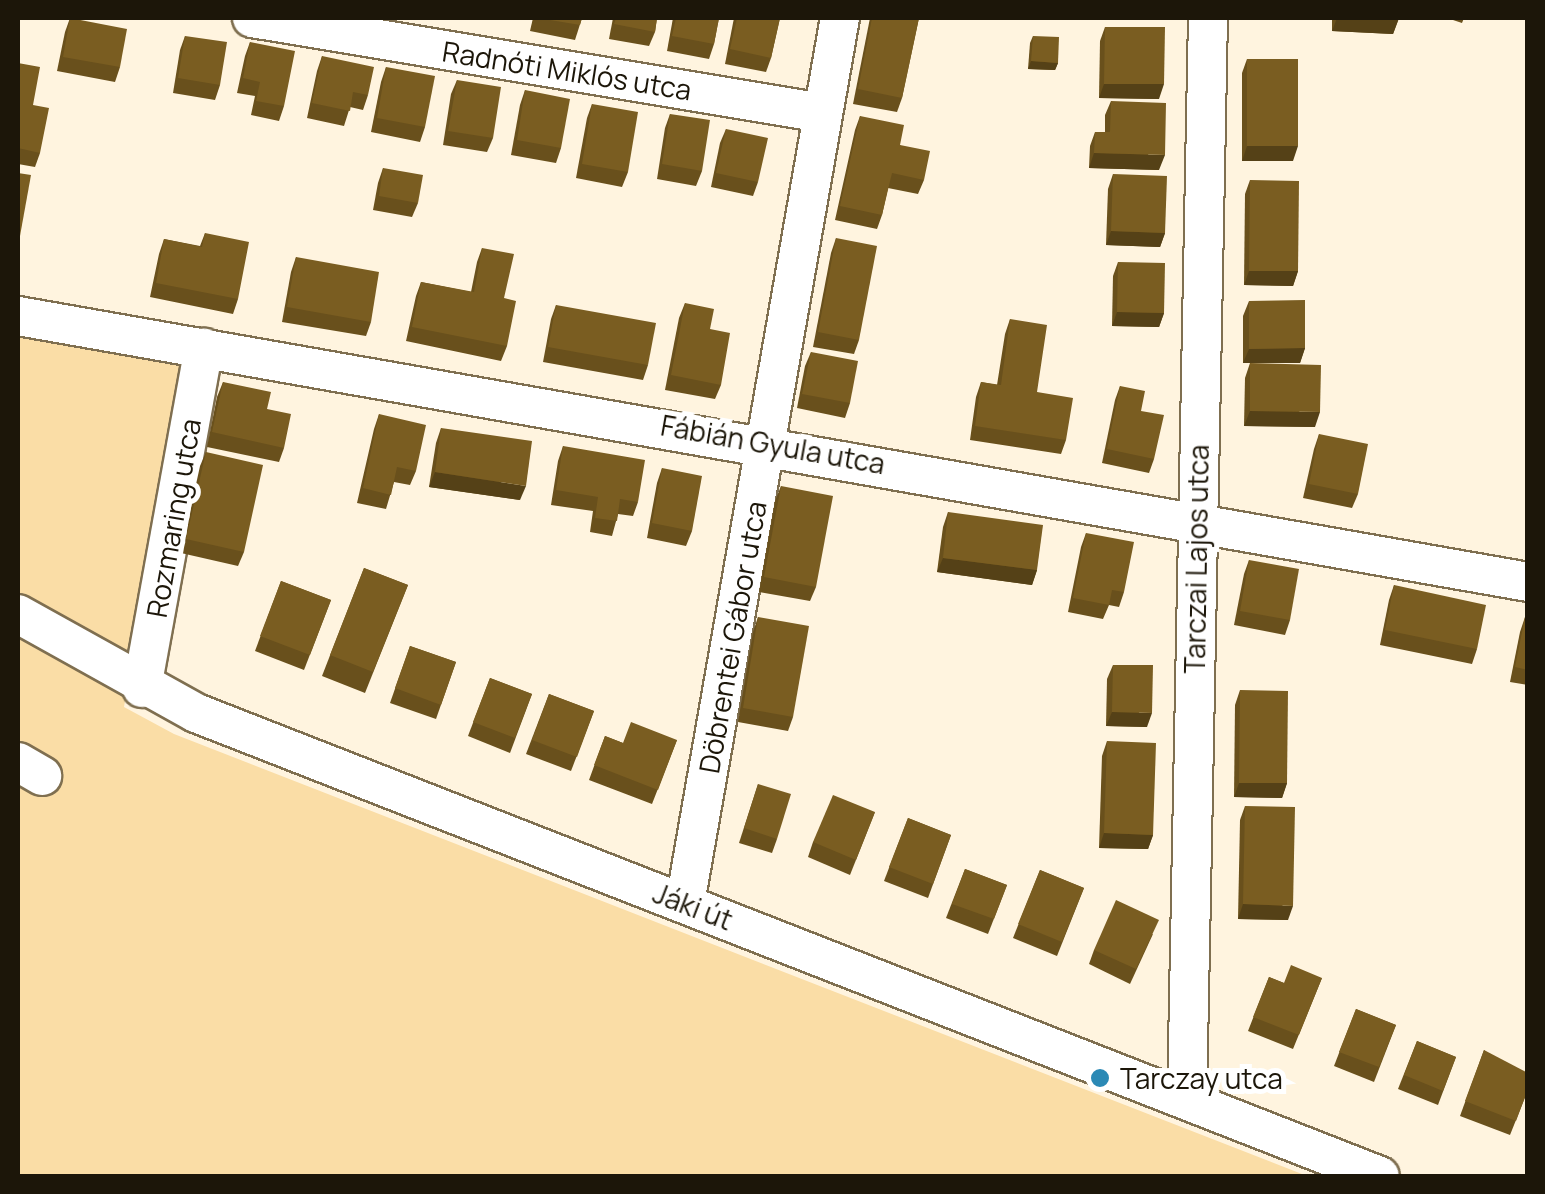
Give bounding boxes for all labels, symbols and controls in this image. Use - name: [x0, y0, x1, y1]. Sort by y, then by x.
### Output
- street label: Radnóti Miklós utca: [440, 34, 694, 106]
- street label: Fábián Gyula utca: [658, 408, 888, 480]
- street label: Rozmaring utca: [139, 416, 207, 620]
- street label: Tarczai Lajos utca: [1177, 444, 1215, 674]
- street label: Döbrentei Gábor utca: [692, 498, 772, 776]
- street label: Jáki út: [649, 876, 737, 936]
- place label: Tarczay utca: [1120, 1061, 1283, 1095]
- marker: Tarczay utca: [1089, 1067, 1111, 1089]

